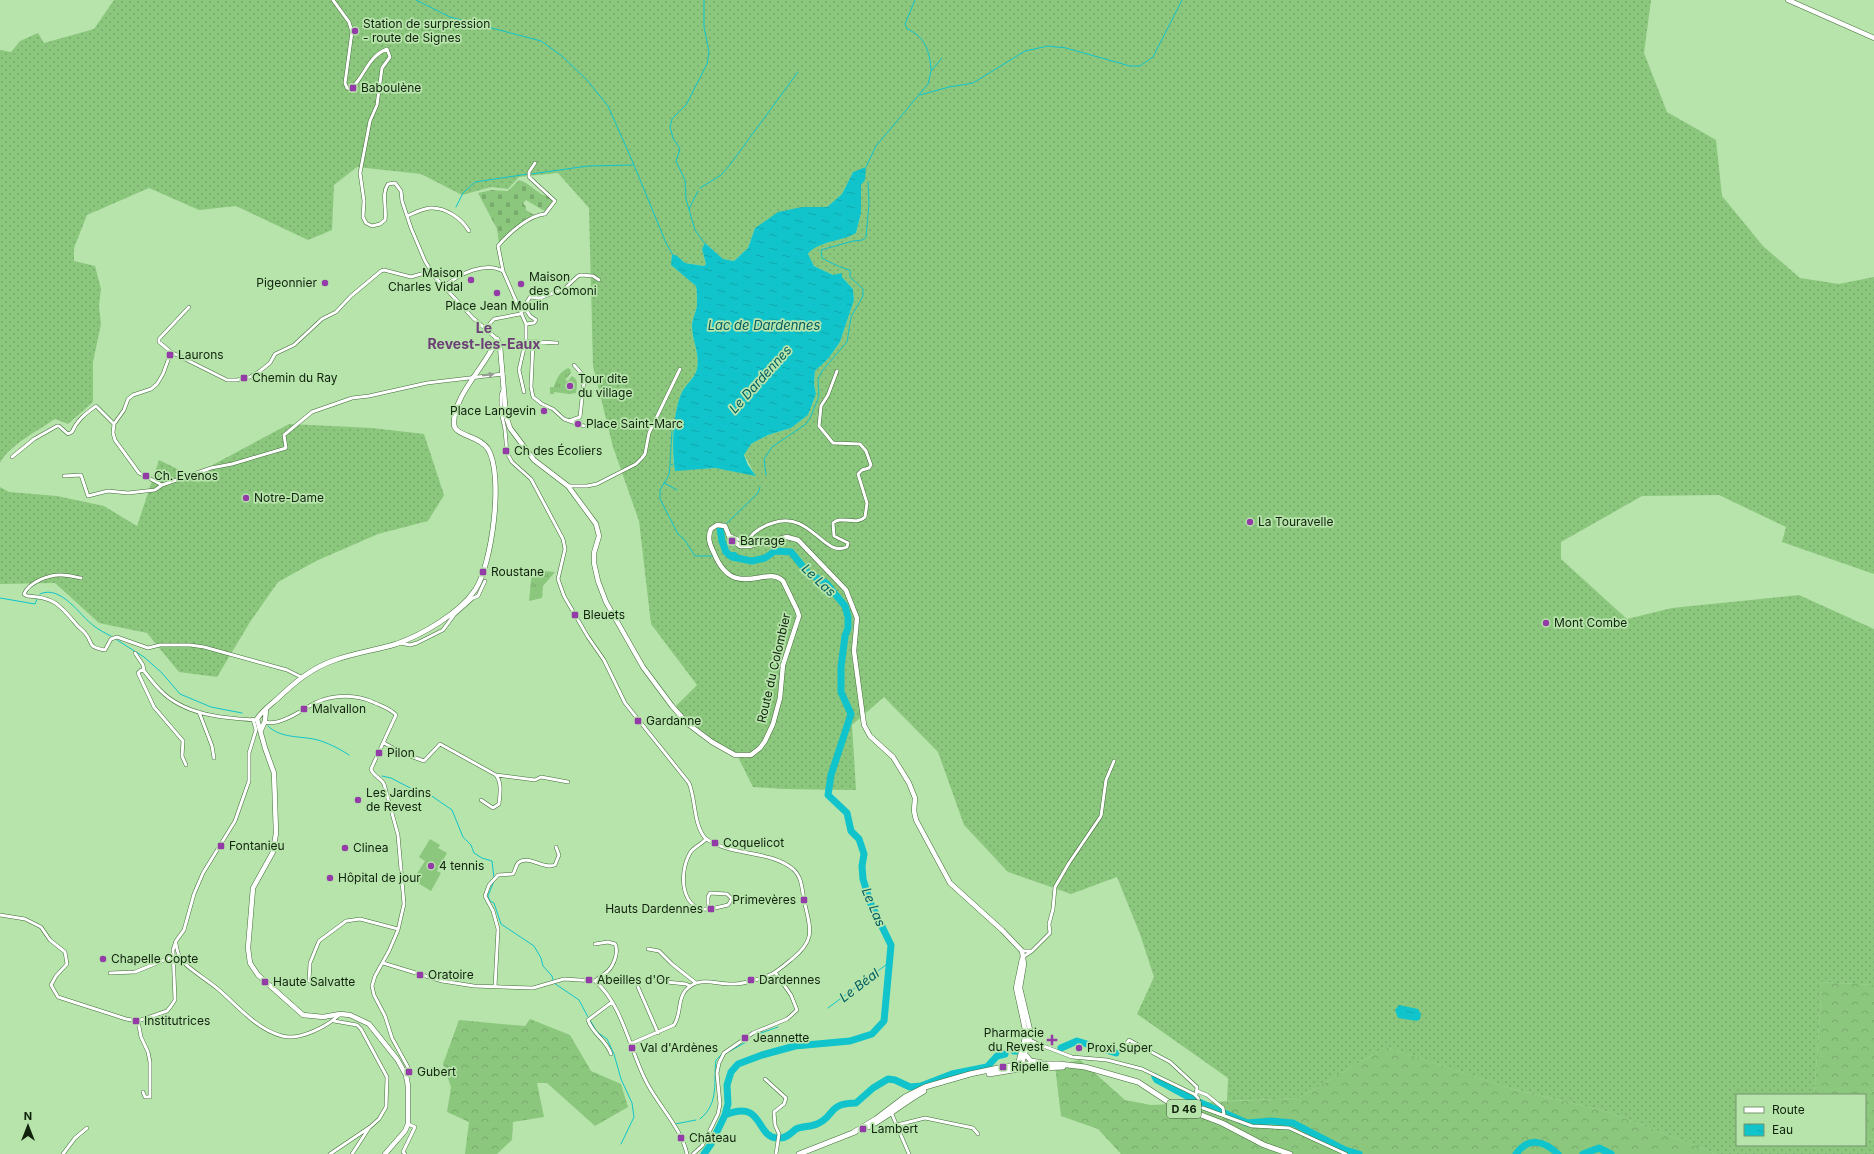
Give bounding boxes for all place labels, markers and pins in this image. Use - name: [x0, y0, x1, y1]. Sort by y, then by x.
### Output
- place label: Station de surpression - route de Signes: [363, 16, 490, 45]
- marker: Station de surpression - route de Signes: [350, 26, 360, 36]
- place label: Baboulène: [361, 80, 421, 95]
- marker: Baboulène: [348, 83, 358, 93]
- place label: Maison Charles Vidal: [388, 265, 463, 294]
- place label: Maison des Comoni: [529, 269, 597, 298]
- place label: Pigeonnier: [256, 275, 317, 290]
- marker: Maison Charles Vidal: [466, 275, 476, 285]
- marker: Pigeonnier: [320, 278, 330, 288]
- marker: Maison des Comoni: [516, 279, 526, 289]
- marker: Place Jean Moulin: [492, 288, 502, 298]
- place label: Place Jean Moulin: [445, 298, 549, 313]
- place label: Laurons: [178, 347, 224, 362]
- marker: Laurons: [165, 350, 175, 360]
- place label: Chemin du Ray: [252, 370, 338, 385]
- place label: Tour dite du village: [578, 371, 632, 400]
- marker: Chemin du Ray: [239, 373, 249, 383]
- marker: Tour dite du village: [565, 381, 575, 391]
- place label: Place Langevin: [450, 403, 536, 418]
- marker: Place Langevin: [539, 406, 549, 416]
- place label: Place Saint-Marc: [586, 416, 683, 431]
- marker: Place Saint-Marc: [573, 419, 583, 429]
- place label: Ch des Écoliers: [514, 443, 602, 458]
- marker: Ch des Écoliers: [501, 446, 511, 456]
- place label: Ch. Evenos: [154, 468, 218, 483]
- marker: Ch. Evenos: [141, 471, 151, 481]
- place label: Notre-Dame: [254, 490, 324, 505]
- marker: Notre-Dame: [241, 493, 251, 503]
- place label: La Touravelle: [1258, 514, 1333, 529]
- marker: La Touravelle: [1245, 517, 1255, 527]
- place label: Barrage: [740, 533, 785, 548]
- marker: Barrage: [727, 536, 737, 546]
- place label: Roustane: [491, 564, 544, 579]
- marker: Roustane: [478, 567, 488, 577]
- place label: Bleuets: [583, 607, 625, 622]
- marker: Bleuets: [570, 610, 580, 620]
- place label: Mont Combe: [1554, 615, 1627, 630]
- marker: Mont Combe: [1541, 618, 1551, 628]
- place label: Malvallon: [312, 701, 366, 716]
- marker: Malvallon: [299, 704, 309, 714]
- place label: Gardanne: [646, 713, 701, 728]
- marker: Gardanne: [633, 716, 643, 726]
- place label: Pilon: [387, 745, 415, 760]
- marker: Pilon: [374, 748, 384, 758]
- place label: Les Jardins de Revest: [366, 785, 431, 814]
- marker: Les Jardins de Revest: [353, 795, 363, 805]
- place label: Coquelicot: [723, 835, 784, 850]
- place label: Fontanieu: [229, 838, 285, 853]
- marker: Coquelicot: [710, 838, 720, 848]
- place label: Clinea: [353, 840, 389, 855]
- marker: Fontanieu: [216, 841, 226, 851]
- marker: Clinea: [340, 843, 350, 853]
- place label: 4 tennis: [439, 858, 484, 873]
- marker: 4 tennis: [426, 861, 436, 871]
- place label: Hôpital de jour: [338, 870, 421, 885]
- marker: Hôpital de jour: [325, 873, 335, 883]
- place label: Primevères: [732, 892, 796, 907]
- marker: Primevères: [799, 895, 809, 905]
- place label: Hauts Dardennes: [605, 901, 703, 916]
- marker: Hauts Dardennes: [706, 904, 716, 914]
- place label: Chapelle Copte: [111, 951, 198, 966]
- marker: Chapelle Copte: [98, 954, 108, 964]
- place label: Oratoire: [428, 967, 474, 982]
- marker: Oratoire: [415, 970, 425, 980]
- place label: Abeilles d'Or: [597, 972, 670, 987]
- place label: Dardennes: [759, 972, 821, 987]
- place label: Haute Salvatte: [273, 974, 355, 989]
- marker: Abeilles d'Or: [584, 975, 594, 985]
- marker: Dardennes: [746, 975, 756, 985]
- marker: Haute Salvatte: [260, 977, 270, 987]
- place label: Institutrices: [144, 1013, 210, 1028]
- marker: Institutrices: [131, 1016, 141, 1026]
- place label: Pharmacie du Revest: [984, 1025, 1044, 1054]
- place label: Jeannette: [753, 1030, 809, 1045]
- marker: Jeannette: [740, 1033, 750, 1043]
- marker: Pharmacie du Revest: [1047, 1035, 1057, 1045]
- place label: Val d'Ardènes: [640, 1040, 718, 1055]
- place label: Proxi Super: [1087, 1040, 1153, 1055]
- marker: Val d'Ardènes: [627, 1043, 637, 1053]
- marker: Proxi Super: [1074, 1043, 1084, 1053]
- place label: Ripelle: [1011, 1059, 1049, 1074]
- marker: Ripelle: [998, 1062, 1008, 1072]
- place label: Gubert: [417, 1064, 456, 1079]
- marker: Gubert: [404, 1067, 414, 1077]
- place label: Lambert: [871, 1121, 918, 1136]
- marker: Lambert: [858, 1124, 868, 1134]
- place label: Château: [689, 1130, 736, 1145]
- marker: Château: [676, 1133, 686, 1143]

